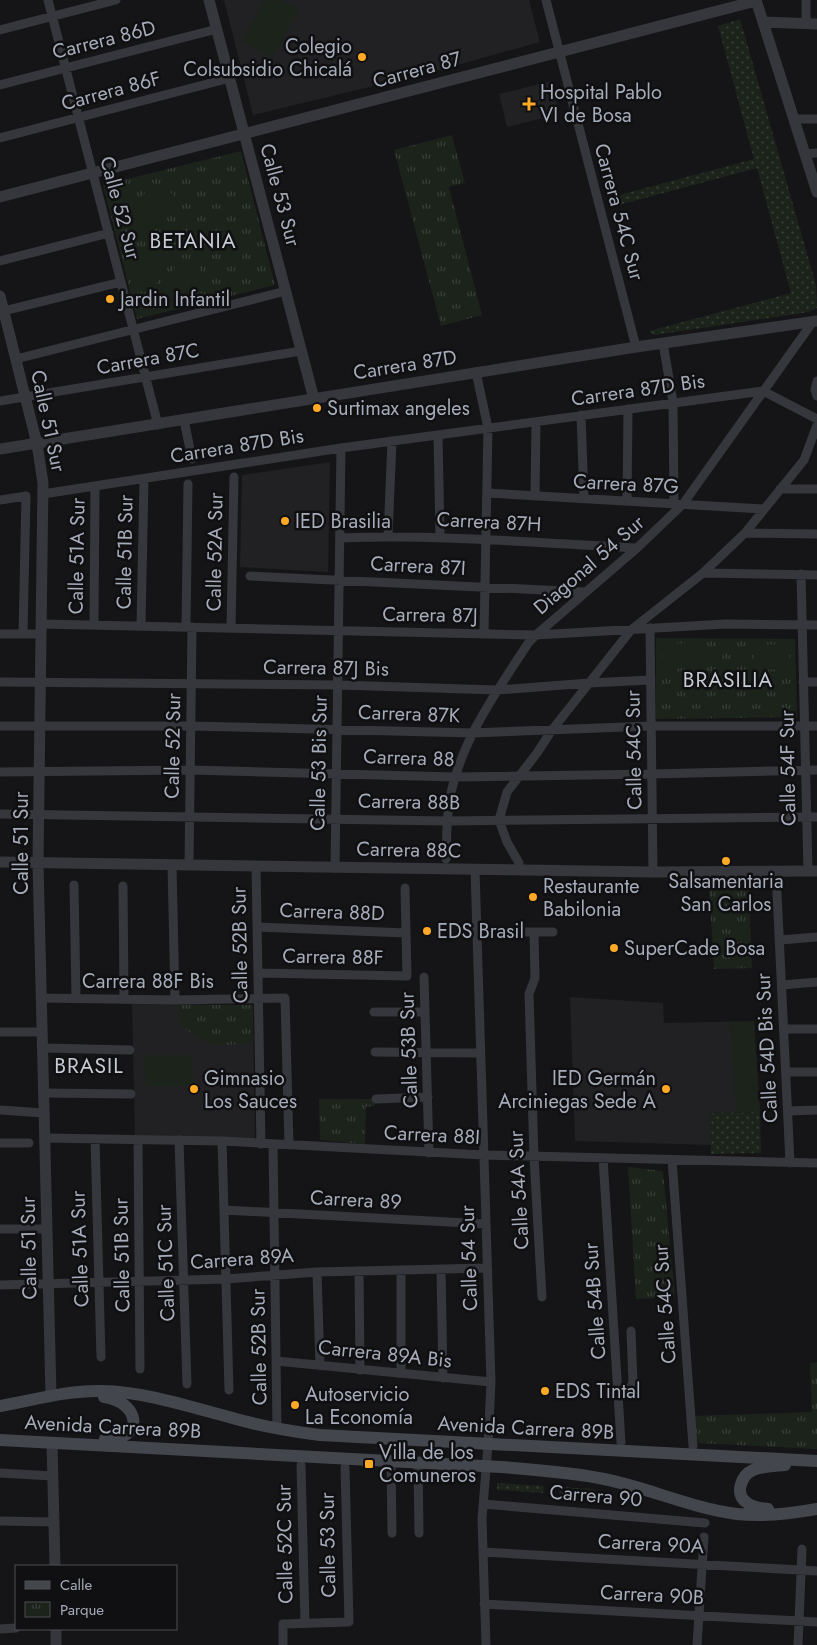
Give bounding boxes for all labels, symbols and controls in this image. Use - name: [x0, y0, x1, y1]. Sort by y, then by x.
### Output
- street label: Carrera 86D: [49, 13, 159, 67]
- place label: Colegio Colsubsidio Chicalá: [183, 32, 352, 84]
- street label: Carrera 87: [369, 44, 465, 96]
- marker: Colegio Colsubsidio Chicalá: [356, 51, 368, 63]
- street label: Carrera 86F: [58, 64, 164, 118]
- place label: Hospital Pablo VI de Bosa: [540, 78, 662, 130]
- marker: Hospital Pablo VI de Bosa: [522, 97, 536, 111]
- street label: Calle 53 Sur: [252, 140, 308, 250]
- street label: Carrera 54C Sur: [587, 140, 651, 284]
- street label: Calle 52 Sur: [92, 153, 148, 263]
- district label: BETANIA: [149, 226, 237, 256]
- place label: Jardin Infantil: [117, 285, 230, 314]
- marker: Jardin Infantil: [104, 293, 116, 305]
- street label: Carrera 87C: [94, 336, 202, 382]
- street label: Carrera 87D: [351, 343, 459, 387]
- street label: Carrera 87D Bis: [569, 366, 707, 414]
- street label: Calle 51 Sur: [23, 367, 73, 475]
- place label: Surtimax angeles: [327, 394, 470, 423]
- marker: Surtimax angeles: [311, 402, 323, 414]
- street label: Carrera 87D Bis: [168, 421, 306, 471]
- street label: Carrera 87G: [572, 467, 680, 501]
- street label: Calle 52A Sur: [199, 492, 231, 612]
- street label: Calle 51B Sur: [110, 494, 140, 610]
- street label: Calle 51A Sur: [61, 497, 93, 615]
- street label: Carrera 87H: [436, 505, 542, 539]
- place label: IED Brasilia: [295, 507, 391, 536]
- street label: Diagonal 54 Sur: [527, 508, 651, 621]
- marker: IED Brasilia: [279, 515, 291, 527]
- street label: Carrera 87I: [370, 549, 466, 583]
- street label: Carrera 87J: [382, 600, 478, 630]
- street label: Carrera 87J Bis: [263, 652, 389, 684]
- district label: BRASILIA: [683, 665, 773, 695]
- street label: Calle 54C Sur: [618, 690, 650, 810]
- street label: Calle 52 Sur: [158, 693, 188, 799]
- street label: Calle 53 Bis Sur: [303, 695, 335, 831]
- street label: Carrera 87K: [358, 698, 461, 730]
- street label: Calle 54F Sur: [772, 710, 804, 826]
- street label: Carrera 88: [363, 742, 455, 774]
- street label: Carrera 88B: [357, 787, 461, 817]
- street label: Calle 51 Sur: [7, 791, 36, 895]
- street label: Carrera 88C: [356, 835, 462, 865]
- marker: Salsamentaria San Carlos: [720, 855, 732, 867]
- place label: Salsamentaria San Carlos: [668, 867, 784, 919]
- place label: Restaurante Babilonia: [543, 872, 640, 924]
- street label: Calle 52B Sur: [224, 886, 256, 1004]
- marker: Restaurante Babilonia: [527, 891, 539, 903]
- street label: Carrera 88D: [279, 896, 385, 928]
- place label: EDS Brasil: [437, 917, 524, 946]
- marker: EDS Brasil: [421, 925, 433, 937]
- place label: SuperCade Bosa: [624, 934, 765, 963]
- street label: Carrera 88F: [282, 942, 384, 972]
- marker: SuperCade Bosa: [608, 942, 620, 954]
- street label: Carrera 88F Bis: [82, 967, 214, 996]
- street label: Calle 54D Bis Sur: [749, 972, 785, 1124]
- street label: Calle 53B Sur: [392, 991, 426, 1109]
- district label: BRASIL: [54, 1051, 124, 1081]
- place label: Gimnasio Los Sauces: [204, 1064, 297, 1116]
- place label: IED Germán Arciniegas Sede A: [498, 1064, 657, 1116]
- marker: Gimnasio Los Sauces: [188, 1083, 200, 1095]
- marker: IED Germán Arciniegas Sede A: [660, 1083, 672, 1095]
- street label: Carrera 88I: [383, 1118, 481, 1152]
- street label: Calle 54A Sur: [501, 1130, 537, 1250]
- street label: Carrera 89: [309, 1183, 403, 1217]
- street label: Calle 51A Sur: [63, 1190, 97, 1308]
- street label: Calle 51 Sur: [14, 1196, 44, 1300]
- street label: Calle 51B Sur: [107, 1197, 137, 1313]
- street label: Calle 51C Sur: [149, 1204, 183, 1322]
- street label: Calle 54 Sur: [453, 1204, 485, 1312]
- street label: Carrera 89A: [189, 1241, 296, 1277]
- street label: Calle 54B Sur: [576, 1241, 614, 1360]
- street label: Calle 54C Sur: [646, 1243, 684, 1365]
- street label: Calle 52B Sur: [243, 1288, 275, 1406]
- street label: Carrera 89A Bis: [317, 1333, 453, 1375]
- place label: EDS Tintal: [555, 1377, 641, 1406]
- place label: Autoservicio La Economía: [305, 1380, 413, 1432]
- marker: EDS Tintal: [539, 1385, 551, 1397]
- marker: Autoservicio La Economía: [289, 1399, 301, 1411]
- street label: Avenida Carrera 89B: [24, 1408, 202, 1446]
- street label: Avenida Carrera 89B: [437, 1409, 615, 1447]
- place label: Villa de los Comuneros: [379, 1438, 476, 1490]
- marker: Villa de los Comuneros: [363, 1458, 375, 1470]
- street label: Carrera 90: [548, 1478, 644, 1514]
- street label: Calle 52C Sur: [269, 1484, 301, 1604]
- street label: Calle 53 Sur: [313, 1492, 343, 1598]
- street label: Carrera 90A: [597, 1527, 706, 1561]
- legend: [15, 1565, 178, 1630]
- text: Calle: [60, 1574, 92, 1596]
- street label: Carrera 90B: [599, 1578, 705, 1612]
- text: Parque: [60, 1599, 104, 1621]

